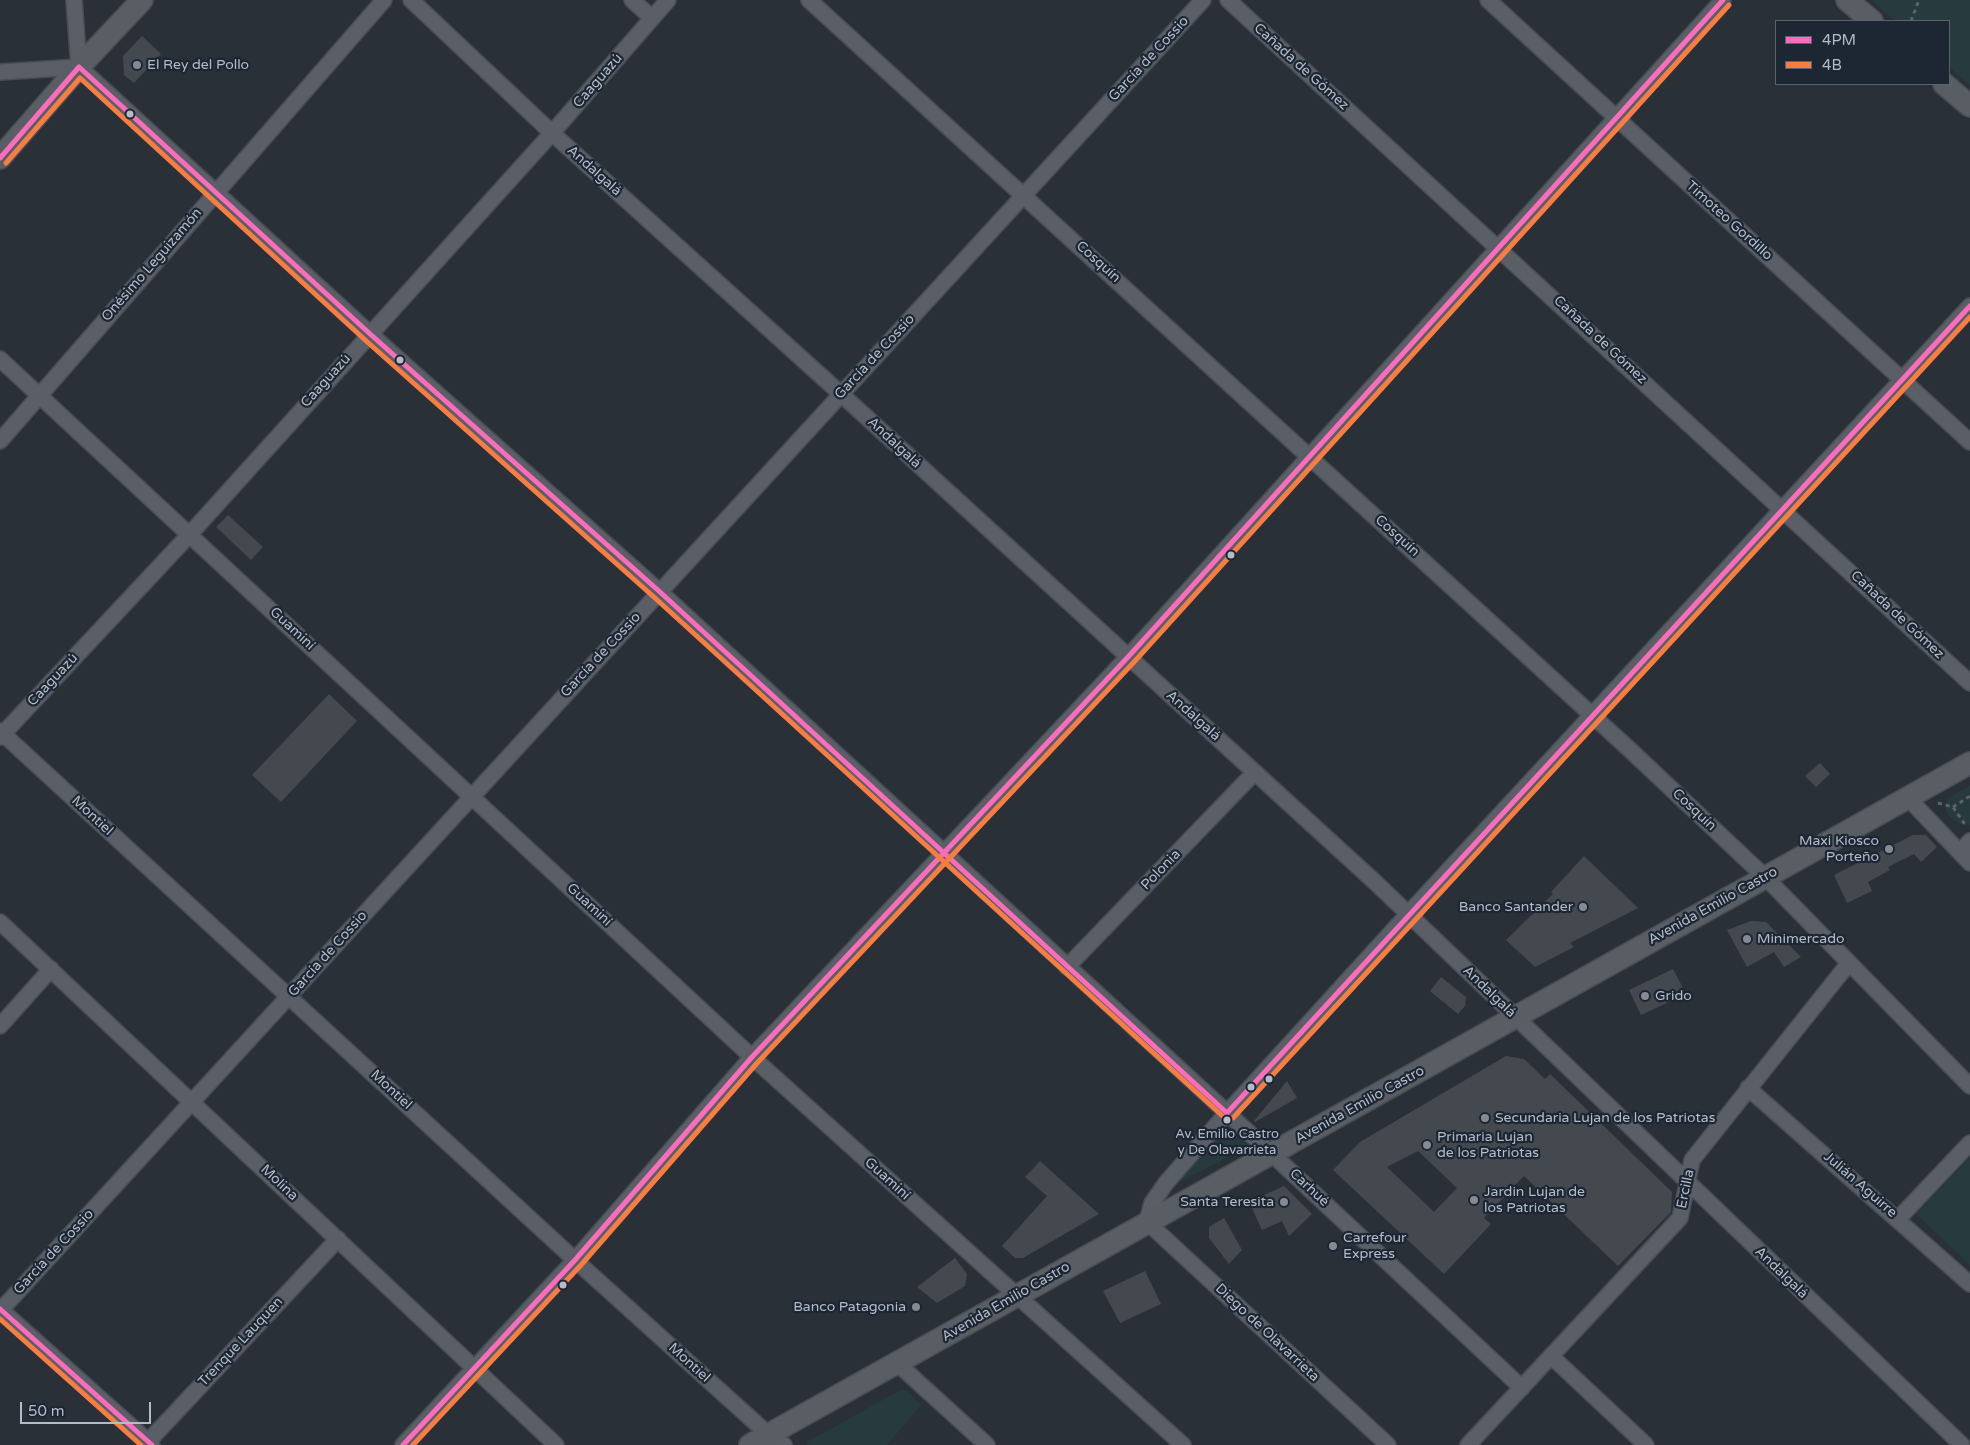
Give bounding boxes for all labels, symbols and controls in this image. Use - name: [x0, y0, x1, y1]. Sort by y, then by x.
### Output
- street label: García de Cossio: [1105, 13, 1193, 105]
- street label: Cañada de Gómez: [1250, 20, 1352, 114]
- legend: [1775, 20, 1950, 85]
- text: 4PM: [1822, 31, 1856, 49]
- street label: Caaguazú: [570, 51, 626, 111]
- text: 4B: [1822, 56, 1842, 74]
- place label: El Rey del Pollo: [147, 57, 249, 73]
- marker: El Rey del Pollo: [131, 59, 143, 71]
- unlabelled marker: [125, 109, 135, 119]
- street label: Andalgalá: [563, 142, 625, 200]
- street label: Timoteo Gordillo: [1682, 178, 1776, 264]
- street label: Onésimo Leguizamón: [98, 205, 206, 325]
- street label: Cosquín: [1072, 238, 1124, 286]
- street label: Cañada de Gómez: [1550, 292, 1650, 388]
- street label: García de Cossio: [831, 311, 919, 403]
- street label: Caaguazú: [298, 351, 354, 411]
- unlabelled marker: [395, 355, 405, 365]
- street label: Andalgalá: [864, 414, 924, 472]
- street label: Cosquín: [1371, 512, 1423, 560]
- unlabelled marker: [1226, 550, 1236, 560]
- street label: Cañada de Gómez: [1847, 567, 1947, 663]
- street label: Guaminí: [266, 604, 318, 654]
- street label: García de Cossio: [557, 609, 645, 701]
- street label: Caaguazú: [24, 650, 82, 710]
- street label: Andalgalá: [1162, 687, 1224, 745]
- street label: Cosquín: [1668, 785, 1720, 835]
- street label: Montiel: [68, 793, 116, 839]
- place label: Maxi Kiosco Porteño: [1799, 833, 1879, 866]
- marker: Maxi Kiosco Porteño: [1883, 843, 1895, 855]
- street label: Polonia: [1138, 846, 1184, 894]
- street label: Avenida Emilio Castro: [1645, 863, 1781, 949]
- street label: Guaminí: [563, 880, 615, 930]
- place label: Banco Santander: [1459, 899, 1573, 915]
- marker: Banco Santander: [1577, 901, 1589, 913]
- street label: García de Cossio: [285, 908, 371, 1000]
- place label: Minimercado: [1757, 931, 1844, 947]
- marker: Minimercado: [1741, 933, 1753, 945]
- street label: Andalgalá: [1459, 963, 1519, 1021]
- place label: Grido: [1655, 988, 1692, 1004]
- marker: Grido: [1639, 990, 1651, 1002]
- street label: Avenida Emilio Castro: [1292, 1062, 1428, 1148]
- street label: Montiel: [367, 1067, 415, 1113]
- unlabelled marker: [1264, 1074, 1274, 1084]
- unlabelled marker: [1246, 1082, 1256, 1092]
- place label: Secundaria Lujan de los Patriotas: [1495, 1110, 1715, 1126]
- marker: Secundaria Lujan de los Patriotas: [1479, 1112, 1491, 1124]
- marker: Av. Emilio Castro y De Olavarrieta: [1222, 1115, 1232, 1125]
- place label: Av. Emilio Castro y De Olavarrieta: [1175, 1127, 1279, 1158]
- place label: Primaria Lujan de los Patriotas: [1437, 1129, 1539, 1162]
- marker: Primaria Lujan de los Patriotas: [1421, 1139, 1433, 1151]
- street label: Julián Aguirre: [1820, 1149, 1900, 1221]
- street label: Guaminí: [861, 1154, 913, 1204]
- street label: Molina: [257, 1161, 301, 1205]
- street label: Carhué: [1286, 1166, 1332, 1210]
- street label: Ercilla: [1674, 1168, 1698, 1210]
- place label: Jardin Lujan de los Patriotas: [1484, 1184, 1585, 1216]
- place label: Santa Teresita: [1180, 1194, 1274, 1210]
- marker: Jardin Lujan de los Patriotas: [1468, 1194, 1480, 1206]
- marker: Santa Teresita: [1278, 1196, 1290, 1208]
- street label: García de Cossio: [10, 1206, 98, 1298]
- place label: Carrefour Express: [1343, 1230, 1406, 1262]
- marker: Carrefour Express: [1327, 1240, 1339, 1252]
- street label: Andalgalá: [1751, 1244, 1811, 1302]
- street label: Avenida Emilio Castro: [939, 1258, 1073, 1346]
- unlabelled marker: [558, 1280, 568, 1290]
- street label: Diego de Olavarrieta: [1211, 1280, 1323, 1386]
- street label: Trenque Lauquen: [195, 1294, 287, 1390]
- place label: Banco Patagonia: [793, 1299, 906, 1315]
- marker: Banco Patagonia: [910, 1301, 922, 1313]
- street label: Montiel: [665, 1340, 713, 1386]
- scale bar: [22, 1392, 154, 1424]
- text: 50 m: [28, 1402, 65, 1420]

